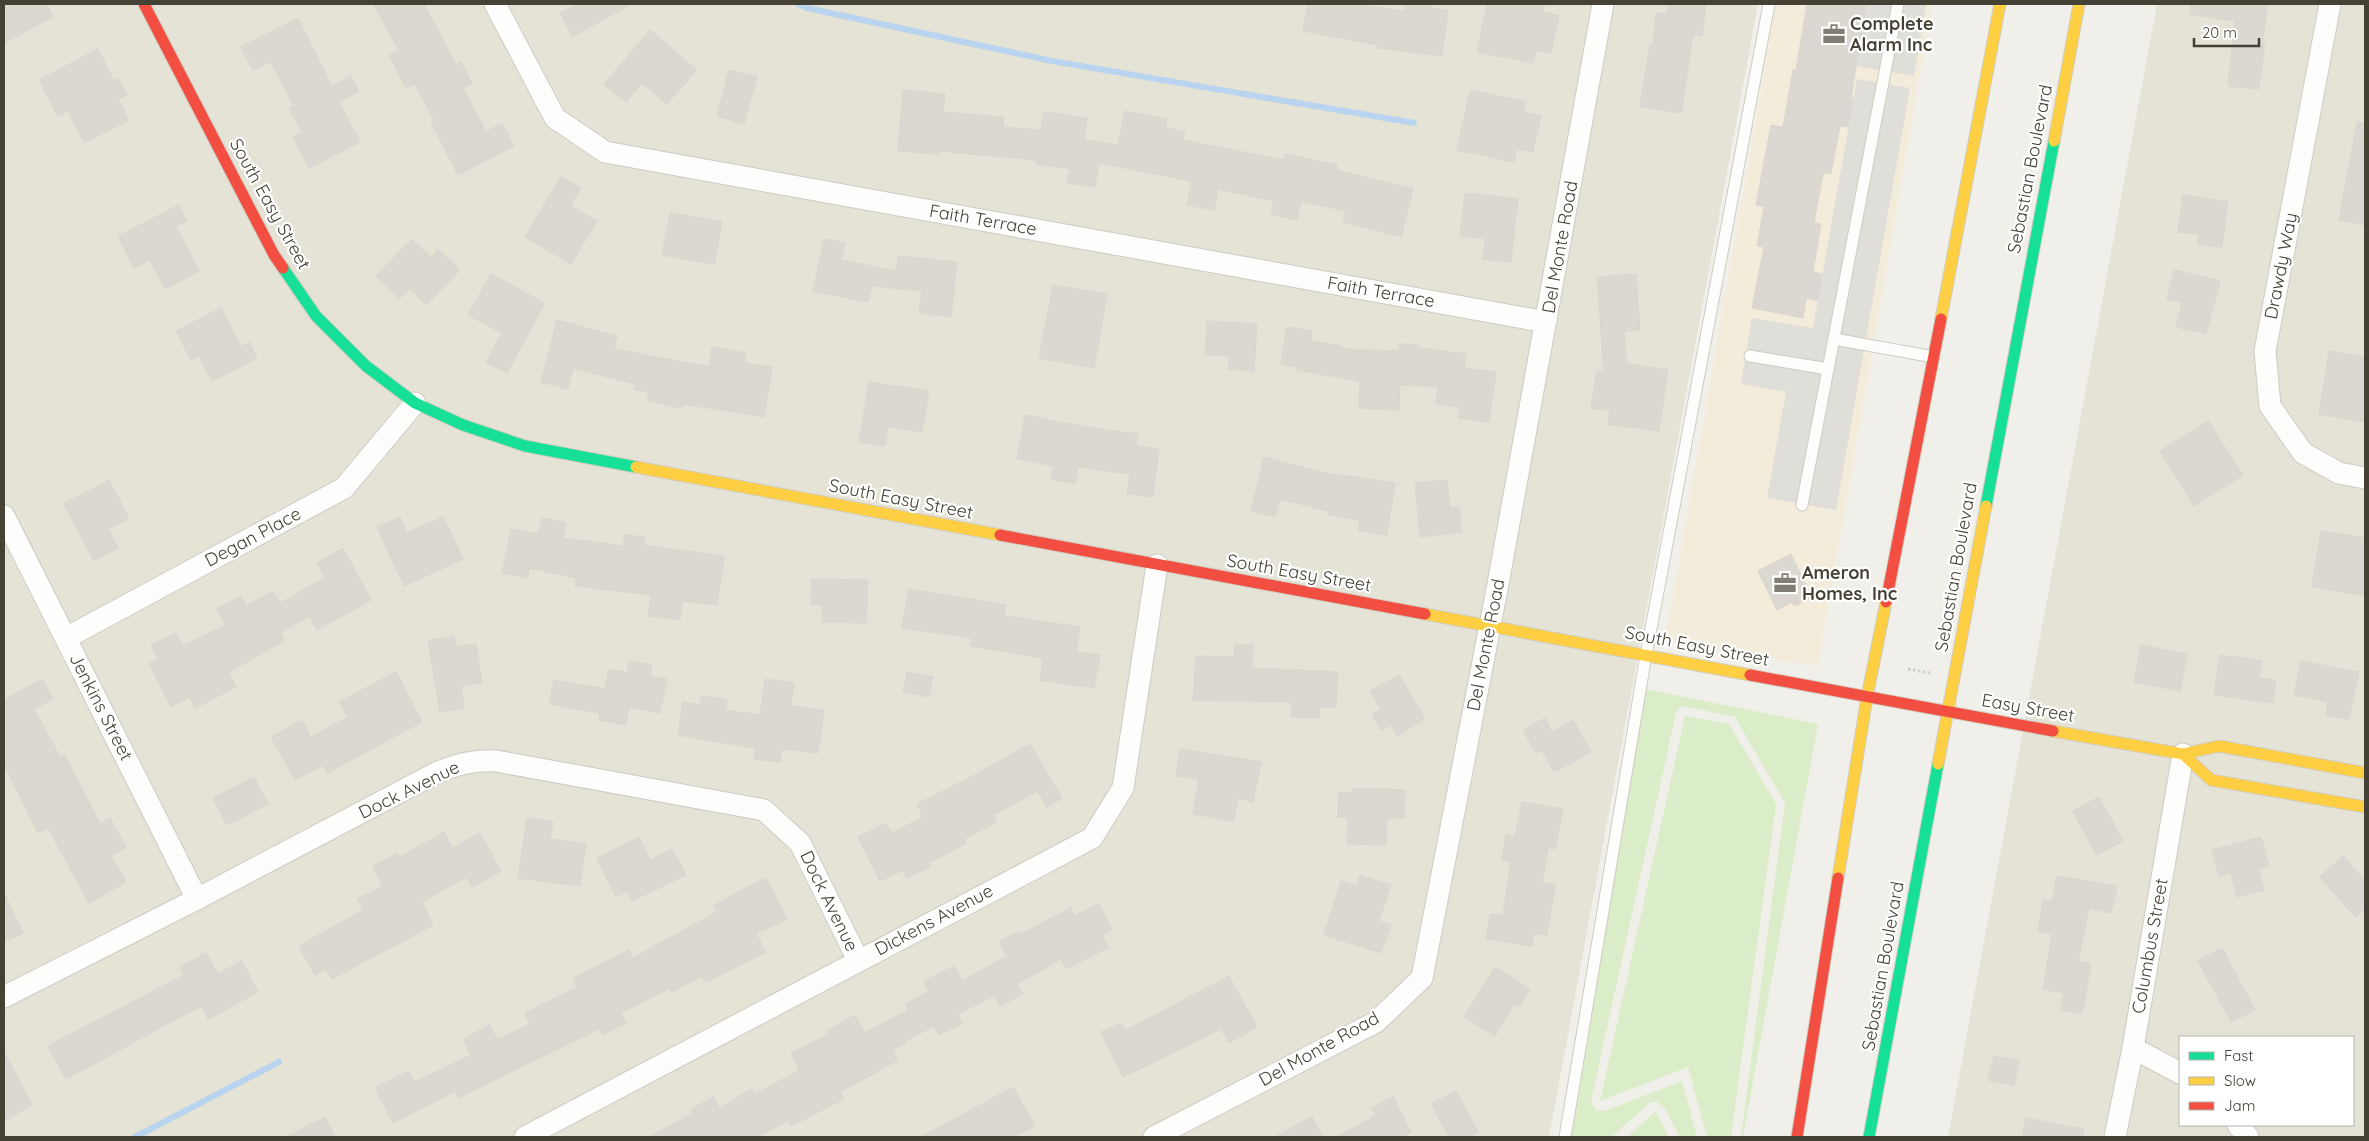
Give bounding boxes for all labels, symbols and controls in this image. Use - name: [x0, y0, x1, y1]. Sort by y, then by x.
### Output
- place label: Complete Alarm Inc: [1850, 12, 1934, 56]
- scale bar: [2194, 15, 2259, 47]
- office icon: Complete Alarm Inc: [1821, 21, 1847, 47]
- text: 20 m: [2202, 23, 2237, 42]
- street label: Sebastian Boulevard: [2002, 83, 2057, 255]
- street label: South Easy Street: [225, 134, 316, 273]
- street label: Del Monte Road: [1537, 179, 1582, 315]
- street label: Faith Terrace: [928, 199, 1039, 240]
- street label: Drawdy Way: [2259, 211, 2302, 321]
- street label: Faith Terrace: [1326, 271, 1437, 312]
- street label: South Easy Street: [827, 473, 975, 524]
- street label: Sebastian Boulevard: [1929, 481, 1982, 653]
- street label: Degan Place: [201, 502, 305, 572]
- street label: South Easy Street: [1225, 548, 1373, 597]
- place label: Ameron Homes, Inc: [1802, 561, 1897, 605]
- office icon: Ameron Homes, Inc: [1772, 570, 1798, 596]
- street label: Del Monte Road: [1461, 577, 1510, 713]
- street label: South Easy Street: [1623, 620, 1771, 671]
- street label: Jenkins Street: [65, 649, 138, 764]
- street label: Easy Street: [1980, 688, 2076, 727]
- street label: Dock Avenue: [355, 755, 463, 824]
- street label: Dock Avenue: [795, 847, 864, 955]
- street label: Columbus Street: [2126, 876, 2173, 1015]
- street label: Dickens Avenue: [871, 879, 997, 960]
- street label: Sebastian Boulevard: [1856, 880, 1909, 1052]
- street label: Del Monte Road: [1254, 1006, 1383, 1091]
- legend: [2179, 1036, 2354, 1126]
- text: Fast: [2224, 1046, 2253, 1065]
- text: Slow: [2224, 1071, 2256, 1090]
- text: Jam: [2224, 1096, 2255, 1115]

